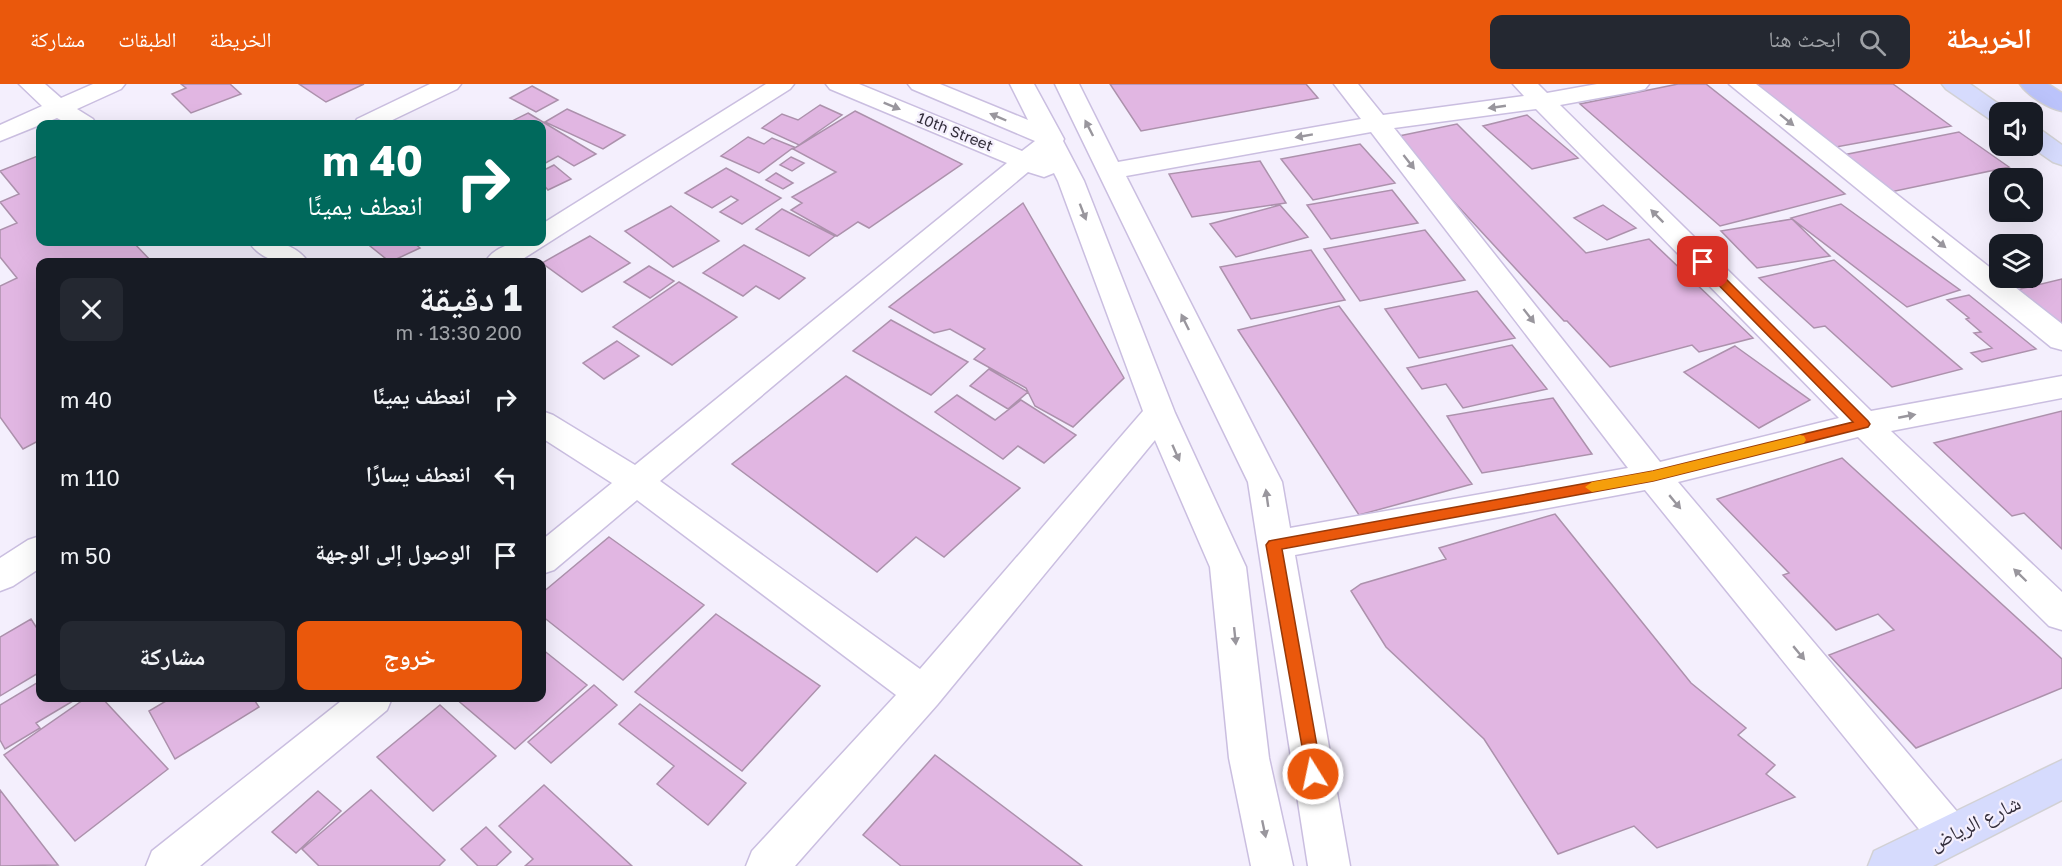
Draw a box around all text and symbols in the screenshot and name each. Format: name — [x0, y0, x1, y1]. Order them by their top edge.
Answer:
search box — [1490, 15, 1910, 69]
text: الخريطة — [1946, 21, 2032, 54]
text: ابحث هنا — [1769, 25, 1841, 52]
text: مشاركة — [30, 26, 85, 52]
text: الطبقات — [118, 26, 177, 52]
text: الخريطة — [210, 26, 271, 52]
icon: search — [1856, 26, 1889, 59]
one-way arrow — [883, 101, 901, 111]
one-way arrow — [1487, 102, 1506, 111]
map controls — [1989, 102, 2043, 288]
button: sound — [1989, 102, 2043, 156]
street label: 10th Street — [915, 108, 996, 154]
one-way arrow — [988, 112, 1006, 122]
one-way arrow — [1779, 114, 1795, 127]
one-way arrow — [1084, 120, 1094, 137]
one-way arrow — [1294, 132, 1313, 141]
text: 40 m — [322, 135, 423, 185]
icon: right — [444, 144, 522, 222]
one-way arrow — [1403, 154, 1416, 170]
button: search — [1989, 168, 2043, 222]
text: انعطف يمينًا — [307, 189, 423, 221]
one-way arrow — [1079, 203, 1089, 221]
one-way arrow — [1650, 210, 1664, 224]
button: layers — [1989, 234, 2043, 288]
pin — [1677, 236, 1728, 287]
one-way arrow — [1932, 236, 1947, 248]
icon: arrive — [1686, 245, 1719, 278]
text: 1 دقيقة — [419, 276, 522, 319]
button: close — [60, 278, 123, 341]
one-way arrow — [1523, 308, 1535, 324]
one-way arrow — [1181, 313, 1190, 330]
text: 200 m · 13:30 — [395, 320, 522, 344]
text: انعطف يمينًا — [372, 382, 471, 409]
icon: right — [489, 383, 522, 416]
text: 40 m — [60, 386, 112, 413]
one-way arrow — [1898, 411, 1917, 420]
one-way arrow — [1172, 444, 1181, 461]
text: انعطف يسارًا — [366, 460, 471, 487]
icon: left — [489, 461, 522, 494]
text: 110 m — [60, 464, 120, 491]
one-way arrow — [1263, 488, 1272, 507]
one-way arrow — [1669, 495, 1681, 510]
text: الوصول إلى الوجهة — [315, 538, 471, 565]
icon: arrive — [489, 539, 522, 572]
text: 50 m — [60, 542, 111, 569]
one-way arrow — [2013, 568, 2027, 582]
button: مشاركة — [60, 621, 285, 690]
button: خروج — [297, 621, 522, 690]
one-way arrow — [1231, 627, 1240, 646]
one-way arrow — [1793, 645, 1806, 661]
position arrow — [1281, 742, 1345, 806]
street label: شارع الرياض — [1925, 789, 2025, 856]
one-way arrow — [1260, 820, 1269, 839]

